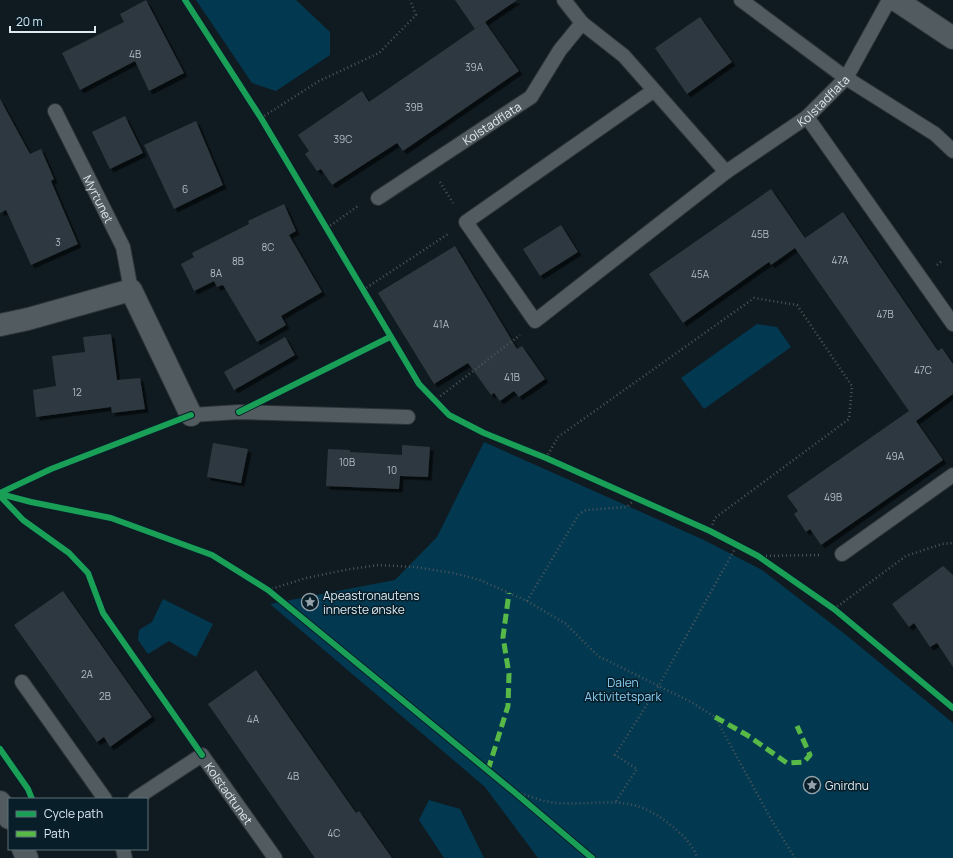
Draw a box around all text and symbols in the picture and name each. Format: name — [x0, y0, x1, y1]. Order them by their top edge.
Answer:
scale bar — [10, 8, 95, 34]
text: 20 m — [16, 13, 43, 30]
house number: 4B — [129, 47, 141, 61]
house number: 39A — [465, 60, 484, 74]
street label: Kolstadflata — [793, 71, 853, 130]
street label: Kolstadflata — [459, 97, 524, 149]
house number: 39B — [405, 100, 423, 114]
house number: 39C — [334, 132, 352, 146]
street label: Myrtunet — [80, 172, 118, 226]
house number: 6 — [182, 182, 188, 196]
house number: 45B — [751, 227, 769, 241]
house number: 3 — [55, 235, 61, 249]
house number: 8C — [262, 240, 274, 254]
house number: 47A — [832, 253, 849, 267]
house number: 8B — [232, 254, 244, 268]
house number: 8A — [210, 266, 223, 280]
house number: 45A — [691, 267, 710, 281]
house number: 47B — [876, 307, 894, 321]
house number: 41A — [433, 317, 450, 331]
house number: 47C — [914, 363, 932, 377]
house number: 41B — [504, 370, 520, 384]
house number: 12 — [72, 385, 82, 399]
house number: 49A — [886, 449, 905, 463]
house number: 10B — [339, 455, 355, 469]
house number: 10 — [387, 463, 397, 477]
house number: 49B — [824, 490, 842, 504]
place label: Apeastronautens innerste ønske — [323, 587, 419, 618]
place icon: Apeastronautens innerste ønske — [300, 592, 320, 612]
house number: 2A — [81, 667, 94, 681]
park label: Dalen Aktivitetspark — [585, 674, 662, 705]
house number: 2B — [99, 689, 111, 703]
house number: 4A — [247, 712, 260, 726]
street label: Kolstadtunet — [201, 759, 257, 828]
house number: 4B — [287, 769, 299, 783]
place icon: Gnirdnu — [802, 775, 822, 795]
place label: Gnirdnu — [825, 777, 869, 794]
legend — [8, 798, 148, 850]
text: Cycle path — [44, 805, 103, 822]
text: Path — [44, 825, 70, 842]
house number: 4C — [327, 826, 341, 840]

